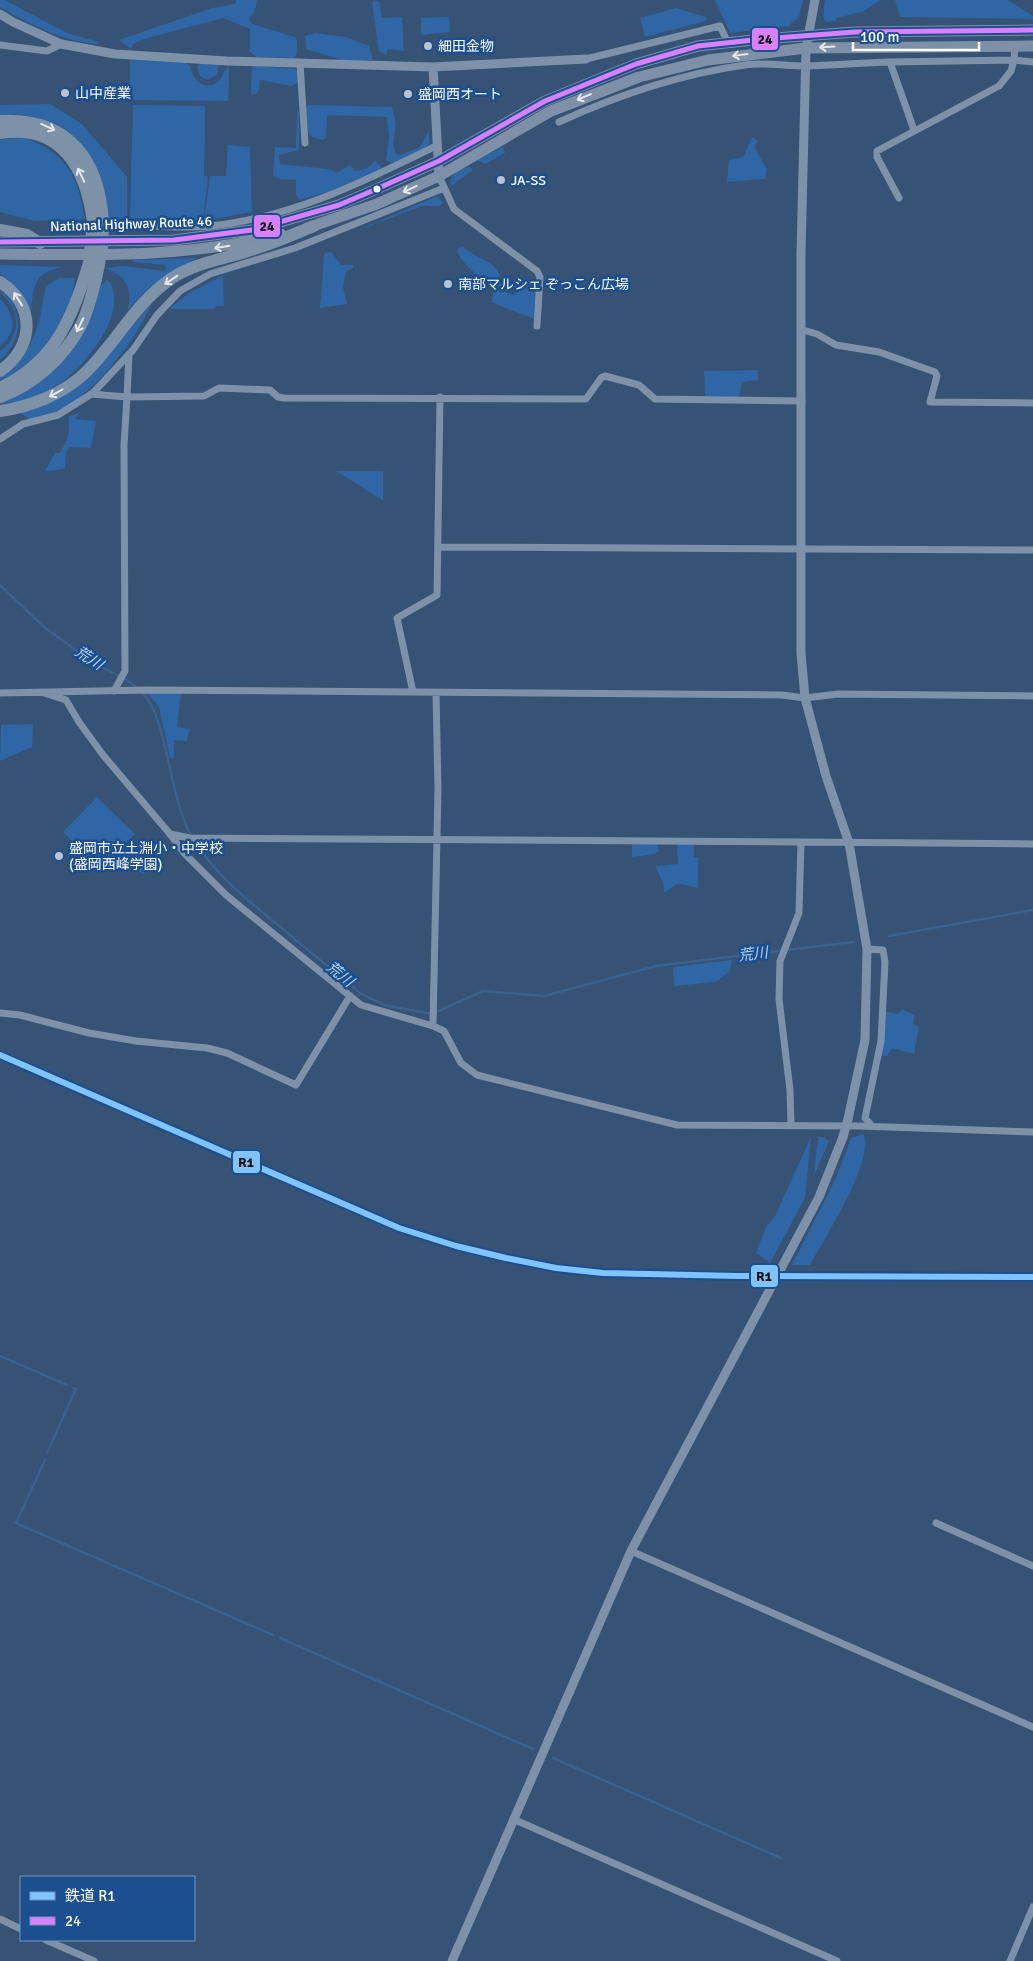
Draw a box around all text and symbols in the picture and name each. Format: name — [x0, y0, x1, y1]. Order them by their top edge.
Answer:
scale bar — [853, 20, 979, 52]
line badge: 24 — [751, 27, 779, 51]
text: 100 m — [860, 28, 900, 46]
text: 24 — [757, 31, 773, 48]
place label: 細田金物 — [438, 38, 494, 55]
marker: 細田金物 — [422, 40, 434, 52]
one-way arrow — [819, 43, 835, 52]
one-way arrow — [733, 51, 749, 61]
place label: 山中産業 — [75, 85, 131, 102]
place label: 盛岡西オート — [418, 86, 502, 103]
marker: 山中産業 — [59, 87, 71, 99]
marker: 盛岡西オート — [402, 88, 414, 100]
one-way arrow — [577, 93, 592, 103]
one-way arrow — [40, 123, 55, 133]
one-way arrow — [76, 168, 86, 183]
place label: JA-SS — [511, 172, 546, 189]
marker: JA-SS — [495, 174, 507, 186]
unlabelled marker — [372, 184, 382, 194]
one-way arrow — [403, 185, 418, 195]
street label: National Highway Route 46 — [50, 213, 212, 235]
line badge: 24 — [253, 214, 281, 238]
text: 24 — [259, 218, 275, 235]
one-way arrow — [214, 243, 230, 253]
one-way arrow — [164, 275, 178, 285]
place label: 南部マルシェ ぞっこん広場 — [458, 276, 629, 293]
marker: 南部マルシェ ぞっこん広場 — [442, 278, 454, 290]
one-way arrow — [13, 293, 23, 307]
one-way arrow — [75, 317, 85, 332]
one-way arrow — [48, 388, 63, 398]
water label: 荒川 — [72, 642, 108, 675]
place label: 盛岡市立土淵小・中学校 (盛岡西峰学園) — [69, 840, 223, 873]
marker: 盛岡市立土淵小・中学校 (盛岡西峰学園) — [53, 850, 65, 862]
water label: 荒川 — [737, 943, 771, 965]
water label: 荒川 — [323, 958, 359, 992]
line badge: R1 — [232, 1150, 261, 1174]
text: R1 — [238, 1154, 255, 1171]
line badge: R1 — [750, 1264, 779, 1288]
text: R1 — [756, 1268, 773, 1285]
legend — [20, 1876, 195, 1941]
text: 鉄道 R1 — [65, 1887, 115, 1905]
text: 24 — [65, 1912, 81, 1930]

